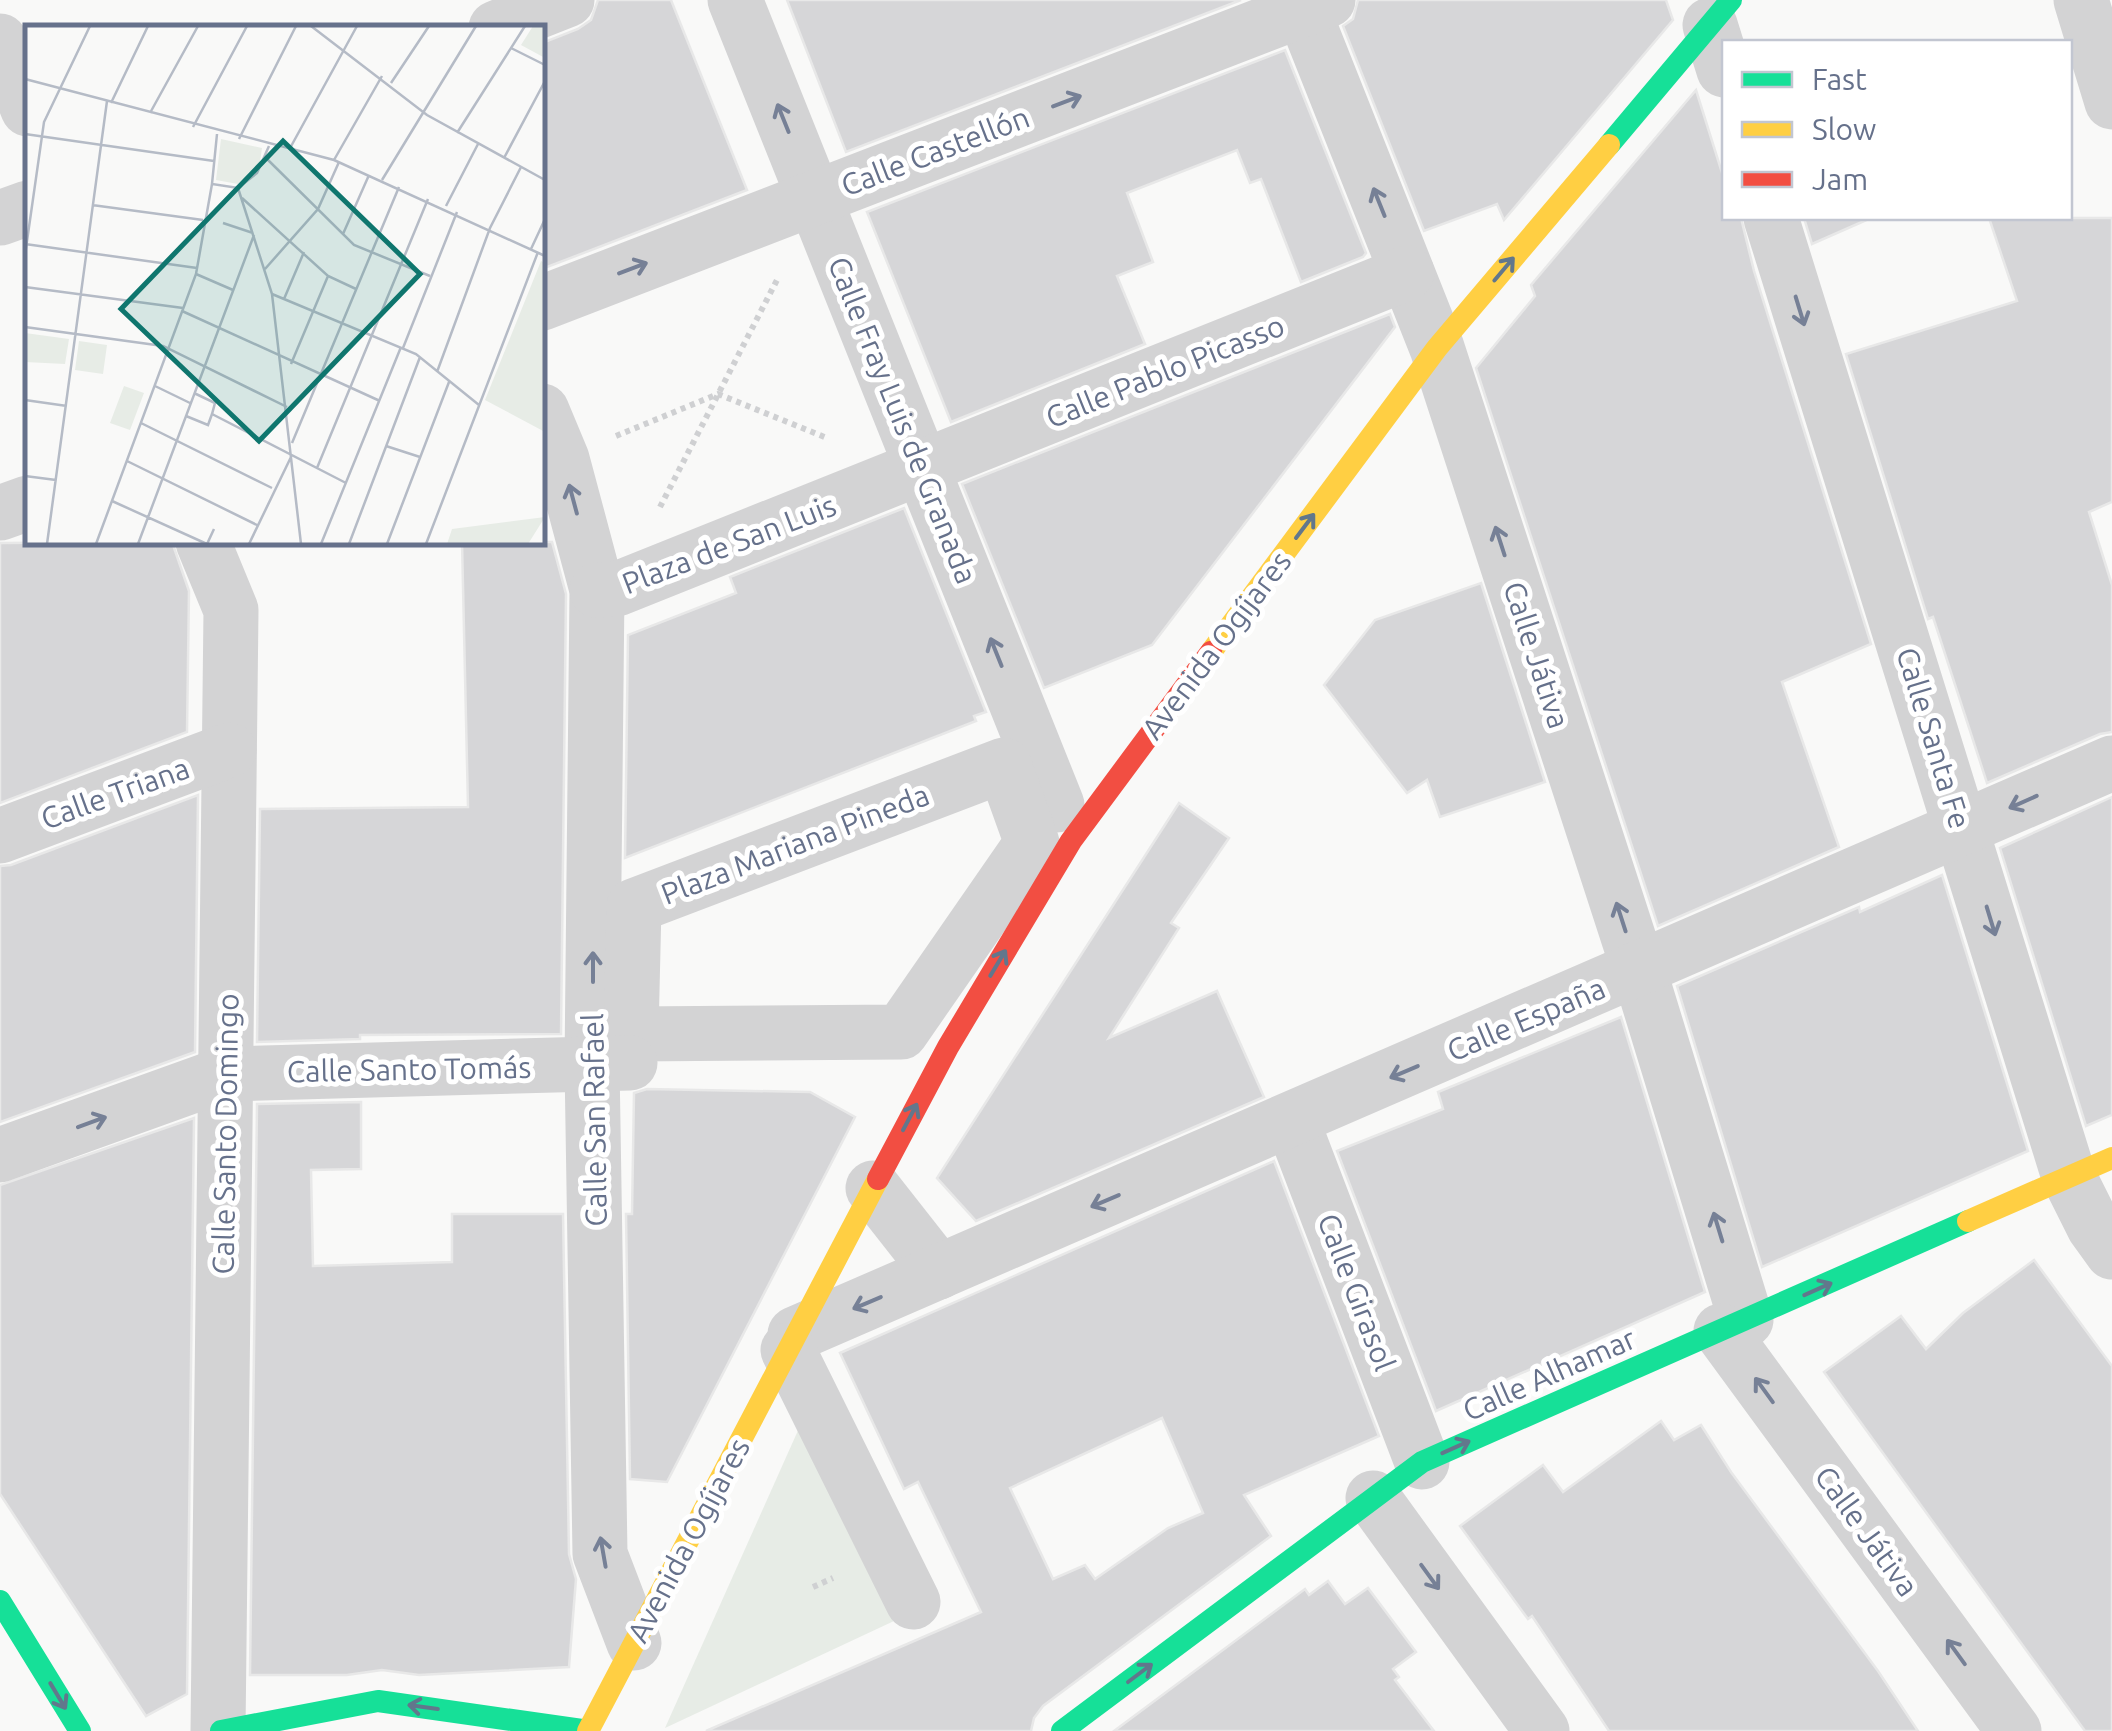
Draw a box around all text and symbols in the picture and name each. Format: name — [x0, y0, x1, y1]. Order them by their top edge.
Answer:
inset map — [25, 25, 545, 545]
legend — [1722, 40, 2072, 220]
text: Fast — [1812, 62, 1867, 96]
one-way arrow — [1052, 90, 1082, 108]
street label: Calle Castellón — [836, 100, 1034, 202]
one-way arrow — [772, 104, 790, 134]
text: Slow — [1812, 112, 1876, 146]
text: Jam — [1812, 162, 1868, 196]
one-way arrow — [1368, 187, 1386, 218]
street label: Calle Fray Luis de Granada — [822, 252, 984, 588]
one-way arrow — [1493, 256, 1515, 282]
one-way arrow — [617, 258, 648, 276]
one-way arrow — [1792, 294, 1810, 326]
street label: Calle Pablo Picasso — [1041, 308, 1289, 434]
one-way arrow — [562, 484, 581, 515]
street label: Plaza de San Luis — [617, 488, 841, 600]
one-way arrow — [1294, 513, 1315, 540]
one-way arrow — [1489, 526, 1507, 557]
street label: Avenida Ogíjares — [1134, 545, 1298, 745]
street label: Calle Játiva — [1497, 577, 1577, 733]
one-way arrow — [986, 637, 1004, 668]
street label: Calle Santa Fe — [1890, 643, 1978, 833]
street label: Calle Triana — [36, 750, 194, 836]
street label: Plaza Mariana Pineda — [656, 777, 934, 911]
one-way arrow — [2008, 794, 2039, 812]
one-way arrow — [1611, 901, 1629, 933]
one-way arrow — [1983, 905, 2001, 937]
one-way arrow — [988, 949, 1008, 978]
one-way arrow — [584, 952, 602, 984]
street label: Calle España — [1442, 970, 1610, 1068]
street label: Calle Santo Domingo — [206, 993, 244, 1275]
street label: Calle San Rafael — [575, 1013, 613, 1227]
street label: Calle Santo Tomás — [286, 1050, 532, 1088]
one-way arrow — [1389, 1064, 1420, 1082]
one-way arrow — [901, 1103, 920, 1133]
one-way arrow — [75, 1112, 106, 1130]
one-way arrow — [1091, 1193, 1121, 1211]
street label: Calle Girasol — [1311, 1209, 1403, 1375]
one-way arrow — [1708, 1212, 1726, 1243]
one-way arrow — [1802, 1278, 1832, 1297]
one-way arrow — [852, 1295, 883, 1313]
street label: Calle Alhamar — [1457, 1320, 1641, 1427]
one-way arrow — [1754, 1377, 1775, 1404]
street label: Avenida Ogíjares — [620, 1432, 756, 1648]
one-way arrow — [1440, 1437, 1471, 1455]
street label: Calle Játiva — [1809, 1459, 1925, 1603]
one-way arrow — [593, 1536, 612, 1569]
one-way arrow — [1420, 1562, 1441, 1590]
one-way arrow — [1946, 1639, 1967, 1666]
one-way arrow — [1126, 1662, 1153, 1683]
one-way arrow — [48, 1681, 68, 1710]
one-way arrow — [407, 1698, 439, 1716]

